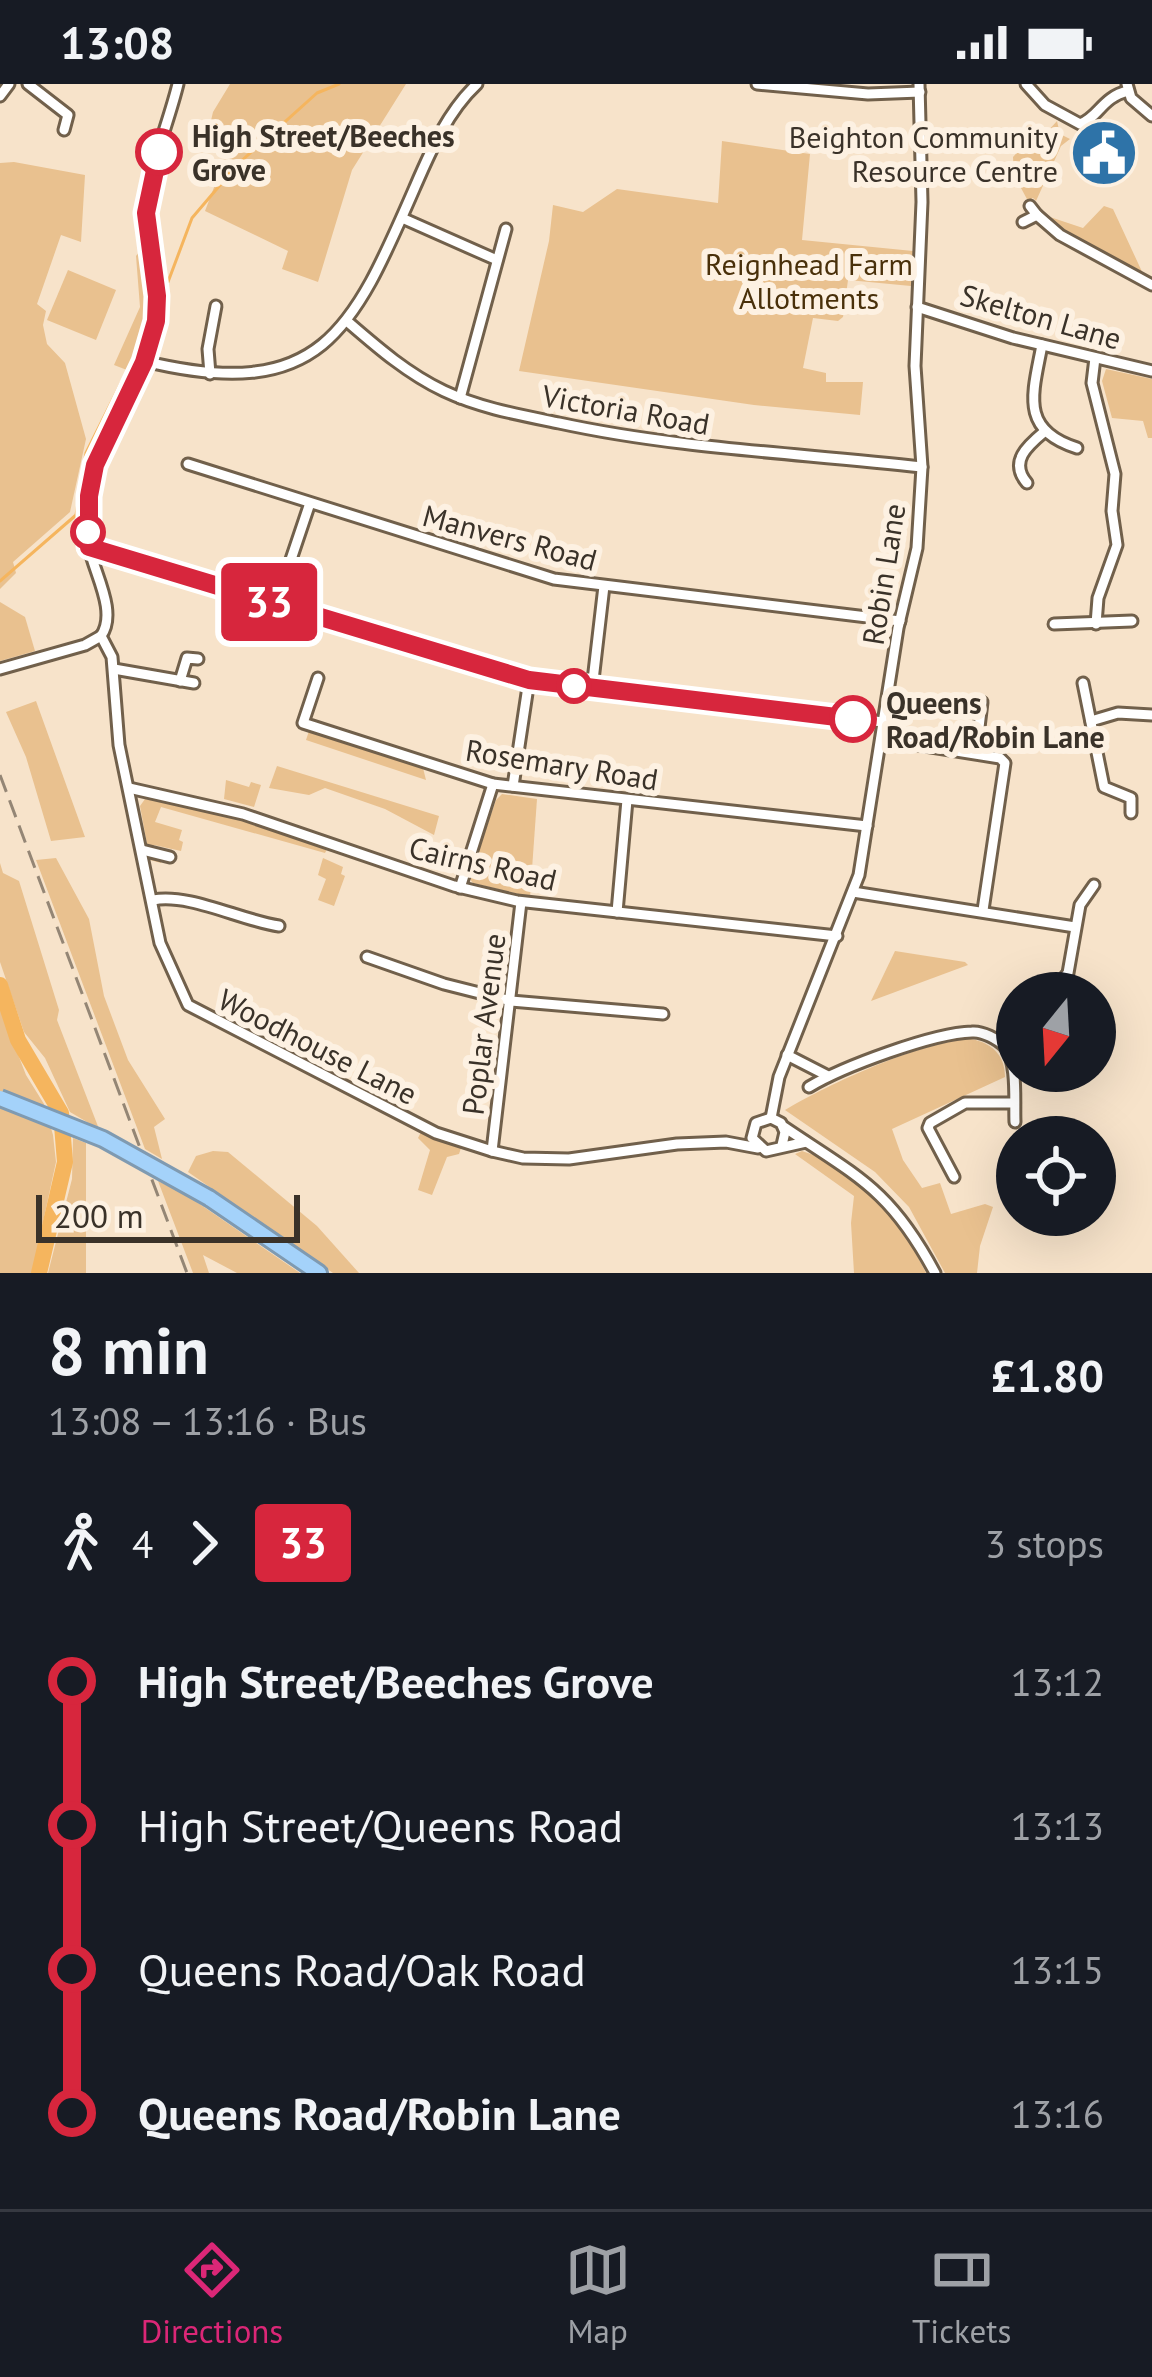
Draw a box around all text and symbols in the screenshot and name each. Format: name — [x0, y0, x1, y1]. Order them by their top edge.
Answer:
text: 13:08 — [60, 13, 174, 71]
place label: High Street/Beeches Grove — [192, 116, 455, 189]
place label: Beighton Community Resource Centre — [789, 117, 1058, 190]
public building icon: Beighton Community Resource Centre — [1069, 118, 1139, 188]
marker: High Street/Beeches Grove — [137, 130, 181, 174]
park label: Reignhead Farm Allotments — [705, 244, 913, 317]
street label: Skelton Lane — [956, 274, 1126, 358]
street label: Victoria Road — [538, 375, 713, 443]
street label: Manvers Road — [419, 495, 601, 579]
street label: Robin Lane — [853, 501, 913, 647]
unlabelled marker — [72, 516, 104, 548]
line badge: 33 — [215, 563, 323, 641]
text: 33 — [245, 574, 293, 629]
unlabelled marker — [558, 670, 590, 702]
place label: Queens Road/Robin Lane — [886, 683, 1105, 756]
marker: Queens Road/Robin Lane — [831, 697, 875, 741]
street label: Rosemary Road — [463, 730, 661, 798]
street label: Cairns Road — [405, 827, 561, 899]
street label: Poplar Avenue — [453, 931, 513, 1117]
north arrow — [996, 972, 1116, 1092]
map controls — [996, 972, 1116, 1236]
street label: Woodhouse Lane — [212, 979, 424, 1113]
button: locate — [996, 1116, 1116, 1236]
scale bar — [36, 1189, 300, 1242]
text: 200 m — [54, 1194, 144, 1237]
text: 8 min — [48, 1307, 209, 1392]
text: £1.80 — [991, 1346, 1104, 1404]
text: 13:08 – 13:16 · Bus — [48, 1395, 367, 1446]
icon: walk — [48, 1510, 114, 1576]
icon: forward — [171, 1510, 237, 1576]
text: 33 — [279, 1515, 327, 1570]
text: 4 — [132, 1518, 153, 1569]
text: 3 stops — [985, 1518, 1104, 1569]
text: High Street/Beeches Grove — [138, 1652, 654, 1710]
text: 13:12 — [1010, 1656, 1104, 1707]
text: High Street/Queens Road — [138, 1796, 623, 1854]
text: 13:13 — [1010, 1800, 1104, 1851]
text: Queens Road/Oak Road — [138, 1940, 586, 1998]
text: 13:15 — [1010, 1944, 1104, 1995]
text: Queens Road/Robin Lane — [138, 2084, 621, 2142]
text: 13:16 — [1010, 2088, 1104, 2139]
tab: Directions — [141, 2237, 283, 2352]
tab: Map — [565, 2237, 631, 2352]
tab: Tickets — [912, 2237, 1011, 2352]

